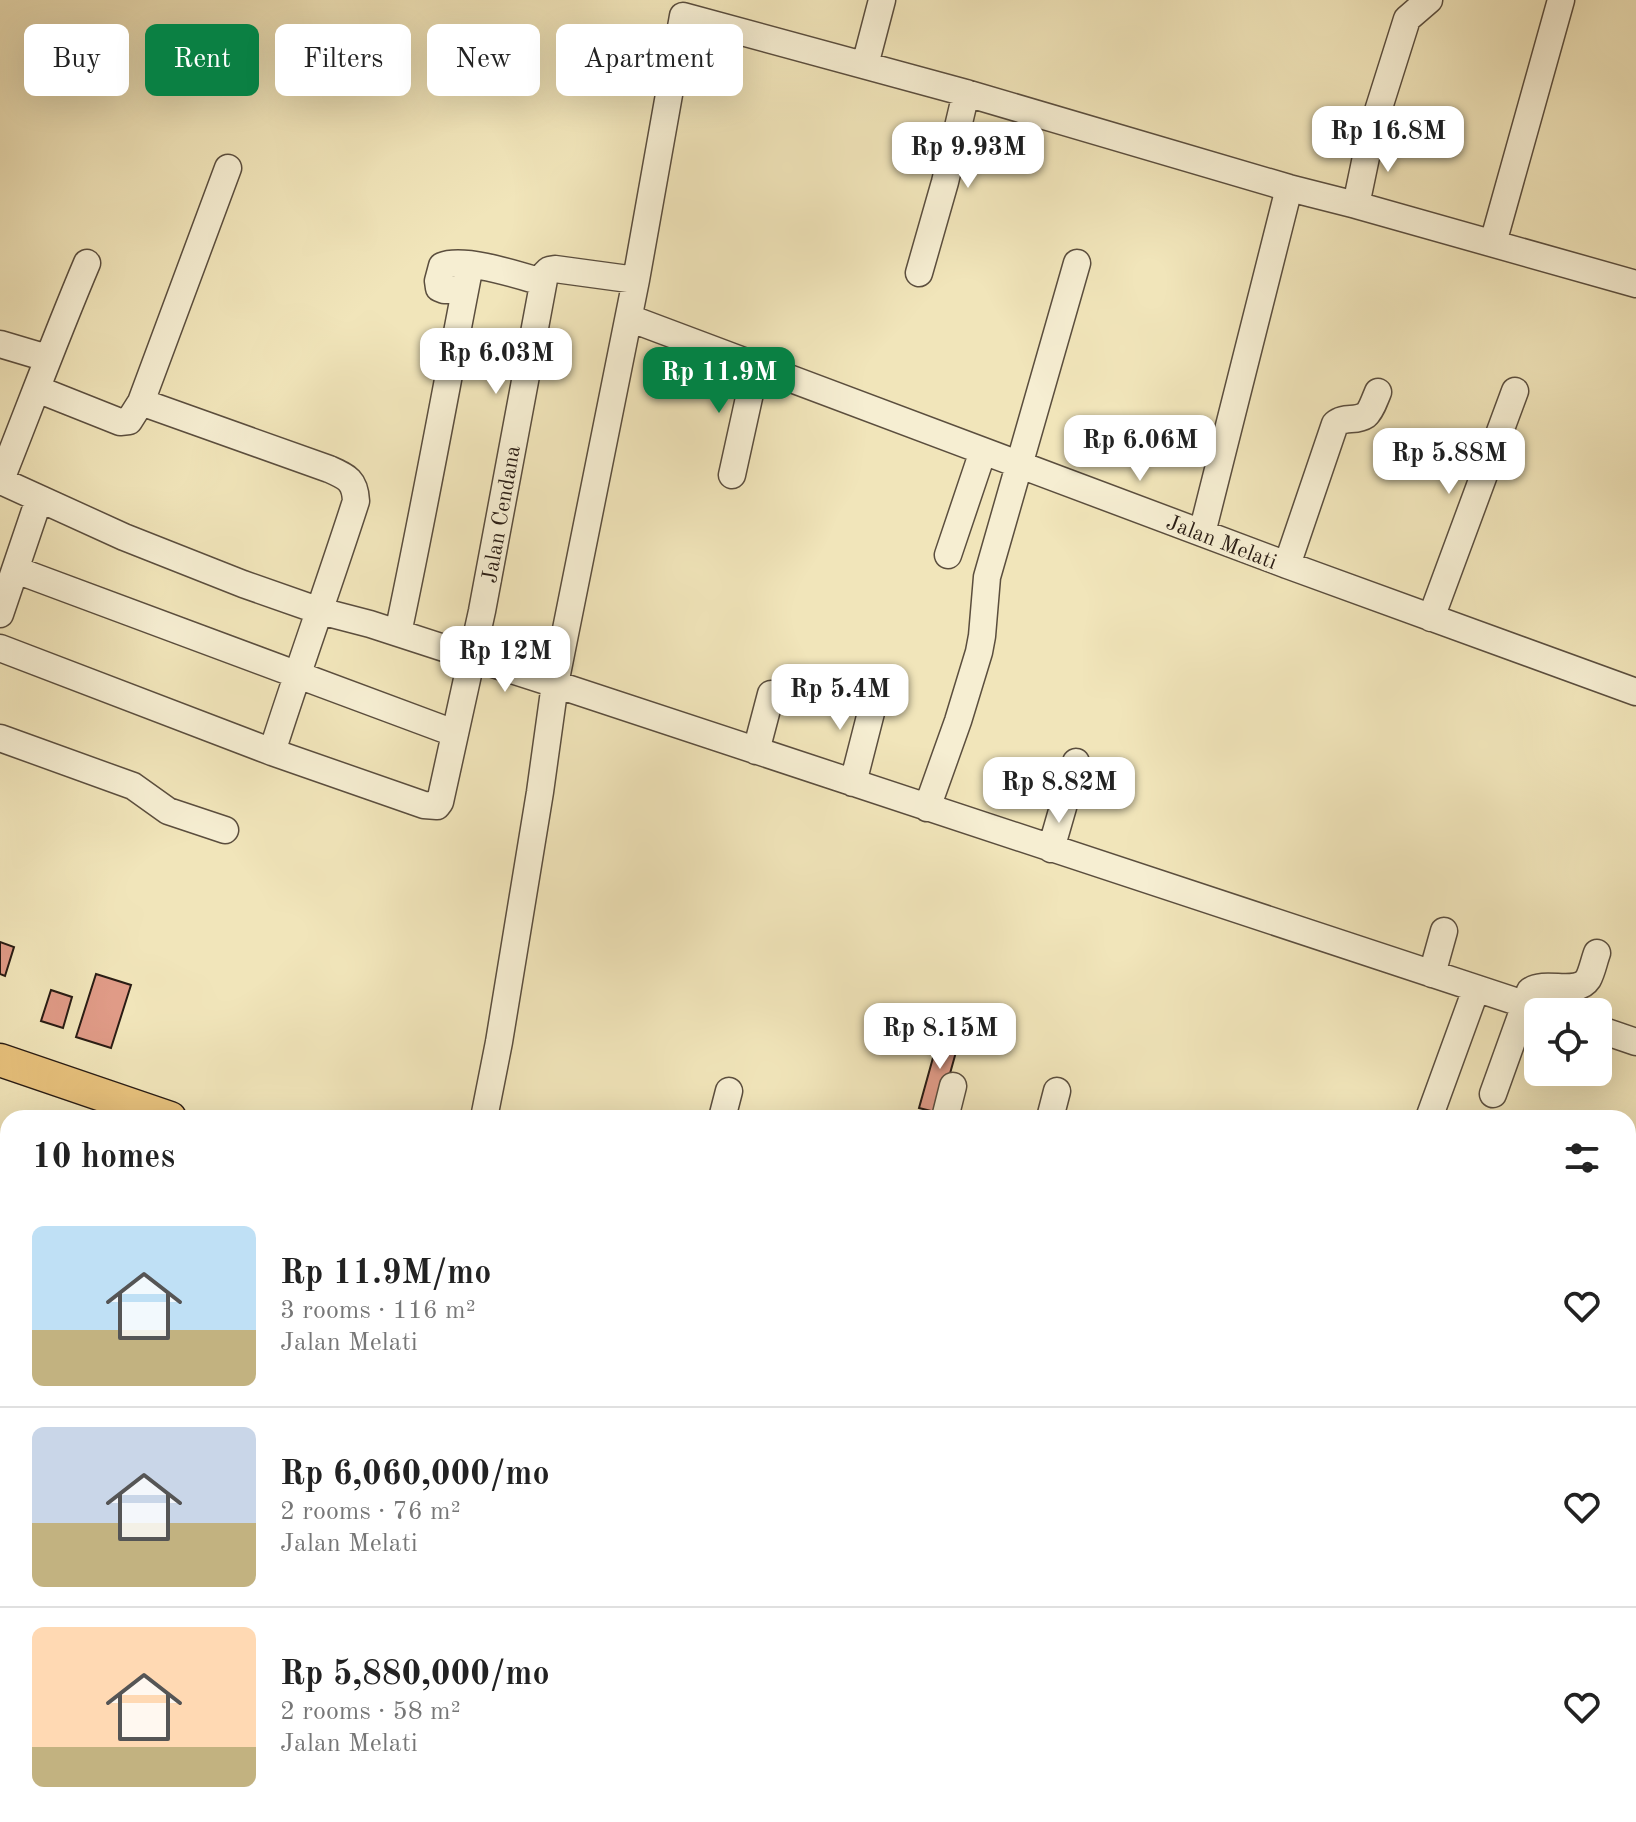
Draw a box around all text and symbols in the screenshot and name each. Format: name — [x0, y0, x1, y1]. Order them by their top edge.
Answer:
chip: Buy — [24, 24, 129, 96]
chip: Rent — [145, 24, 259, 96]
chip: Filters — [275, 24, 411, 96]
chip: New — [427, 24, 540, 96]
chip: Apartment — [556, 24, 743, 96]
pin: Rp 16.8M — [1305, 106, 1471, 174]
text: Rp 16.8M — [1330, 119, 1446, 145]
pin: Rp 9.93M — [885, 122, 1051, 190]
text: Rp 9.93M — [910, 135, 1026, 161]
pin: Rp 6.03M — [413, 328, 579, 396]
text: Rp 6.03M — [438, 341, 554, 367]
pin: Rp 11.9M — [636, 347, 802, 415]
text: Rp 11.9M — [661, 360, 777, 386]
pin: Rp 6.06M — [1057, 415, 1223, 483]
text: Rp 6.06M — [1082, 428, 1198, 454]
pin: Rp 5.88M — [1366, 428, 1532, 496]
text: Rp 5.88M — [1391, 441, 1507, 467]
street label: Jalan Cendana — [479, 444, 525, 585]
street label: Jalan Melati — [1163, 512, 1280, 574]
pin: Rp 12M — [440, 626, 570, 694]
text: Rp 12M — [458, 639, 552, 665]
pin: Rp 5.4M — [766, 664, 914, 732]
text: Rp 5.4M — [790, 677, 890, 703]
pin: Rp 8.82M — [976, 757, 1142, 825]
text: Rp 8.82M — [1001, 770, 1117, 796]
map controls — [1524, 998, 1612, 1086]
button: locate — [1524, 998, 1612, 1086]
pin: Rp 8.15M — [857, 1003, 1023, 1071]
text: Rp 8.15M — [882, 1016, 998, 1042]
icon: filters — [1560, 1136, 1604, 1180]
text: 10 homes — [32, 1141, 175, 1175]
text: Rp 11.9M/mo — [280, 1257, 491, 1291]
icon: home — [96, 1258, 192, 1354]
icon: heart — [1560, 1284, 1604, 1328]
text: 3 rooms · 116 m² — [280, 1298, 476, 1324]
text: Jalan Melati — [280, 1330, 418, 1356]
text: Rp 6,060,000/mo — [280, 1458, 550, 1492]
icon: home — [96, 1459, 192, 1555]
icon: heart — [1560, 1485, 1604, 1529]
text: 2 rooms · 76 m² — [280, 1499, 461, 1525]
text: Jalan Melati — [280, 1531, 418, 1557]
text: Rp 5,880,000/mo — [280, 1658, 550, 1692]
icon: home — [96, 1659, 192, 1755]
icon: heart — [1560, 1685, 1604, 1729]
text: 2 rooms · 58 m² — [280, 1699, 461, 1725]
text: Jalan Melati — [280, 1731, 418, 1757]

